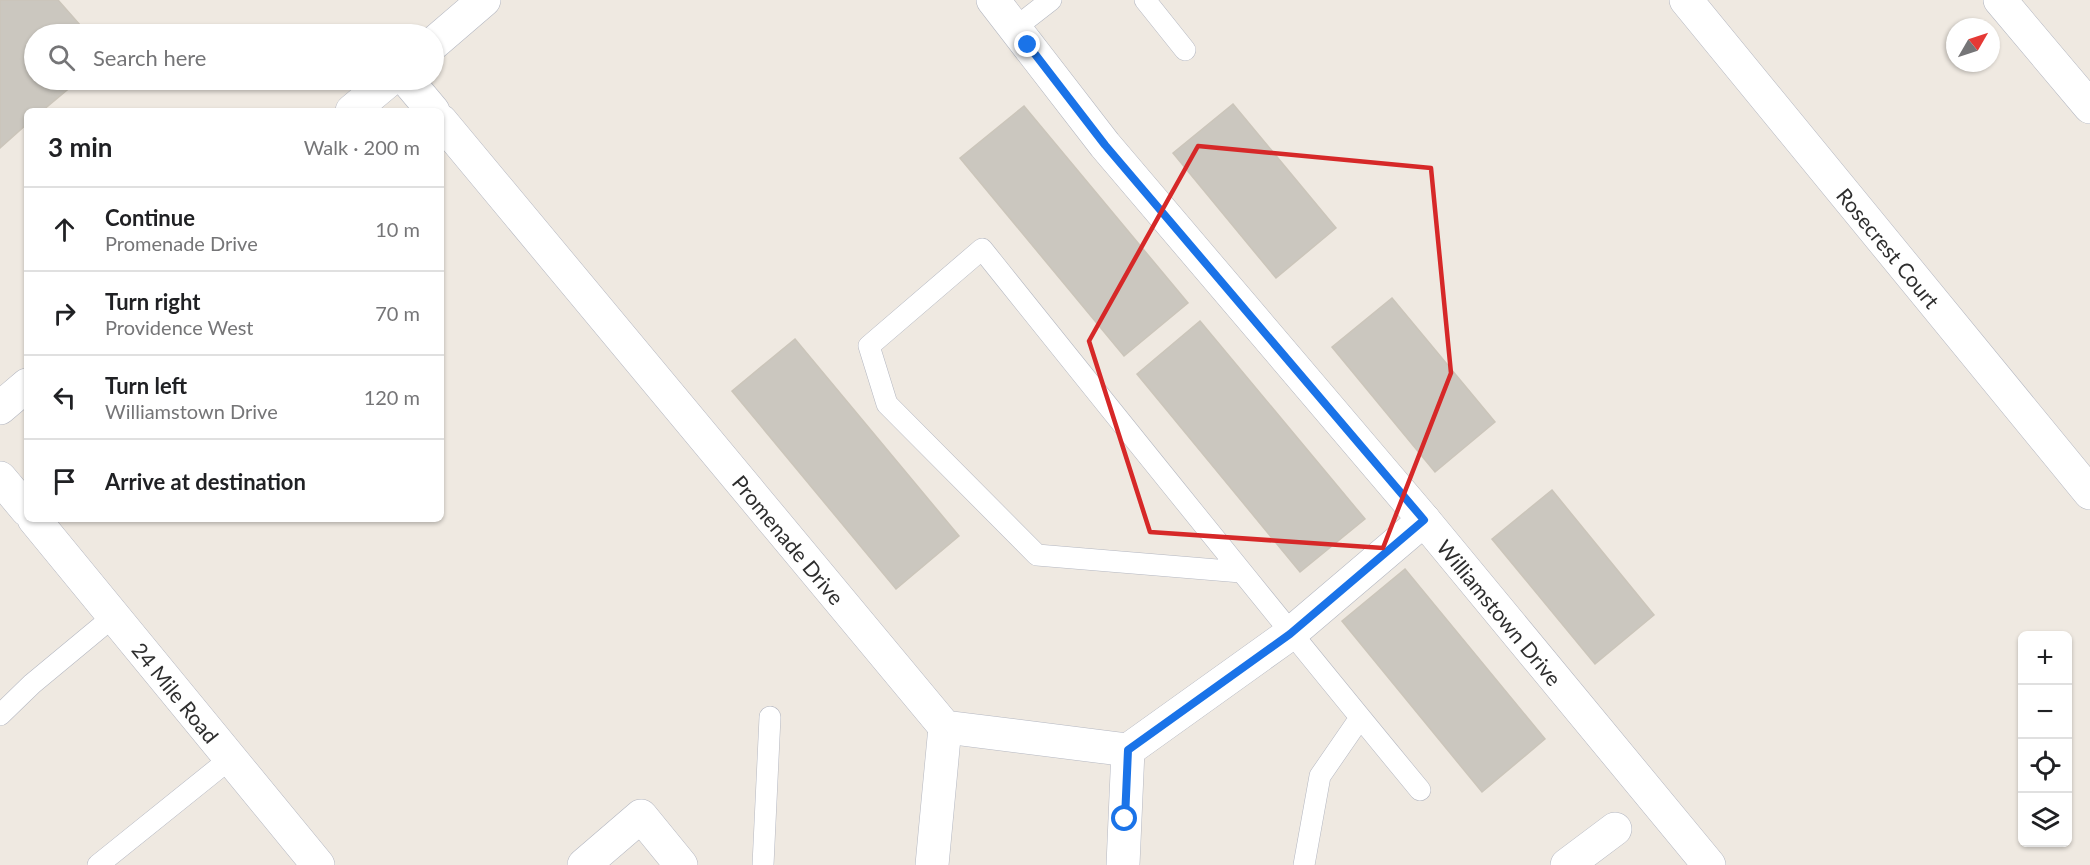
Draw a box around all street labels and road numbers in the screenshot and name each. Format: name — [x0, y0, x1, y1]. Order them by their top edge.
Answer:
street label: Rosecrest Court — [1832, 183, 1946, 313]
street label: Promenade Drive — [728, 470, 850, 609]
street label: Williamstown Drive — [1433, 534, 1568, 690]
street label: 24 Mile Road — [128, 637, 225, 747]

